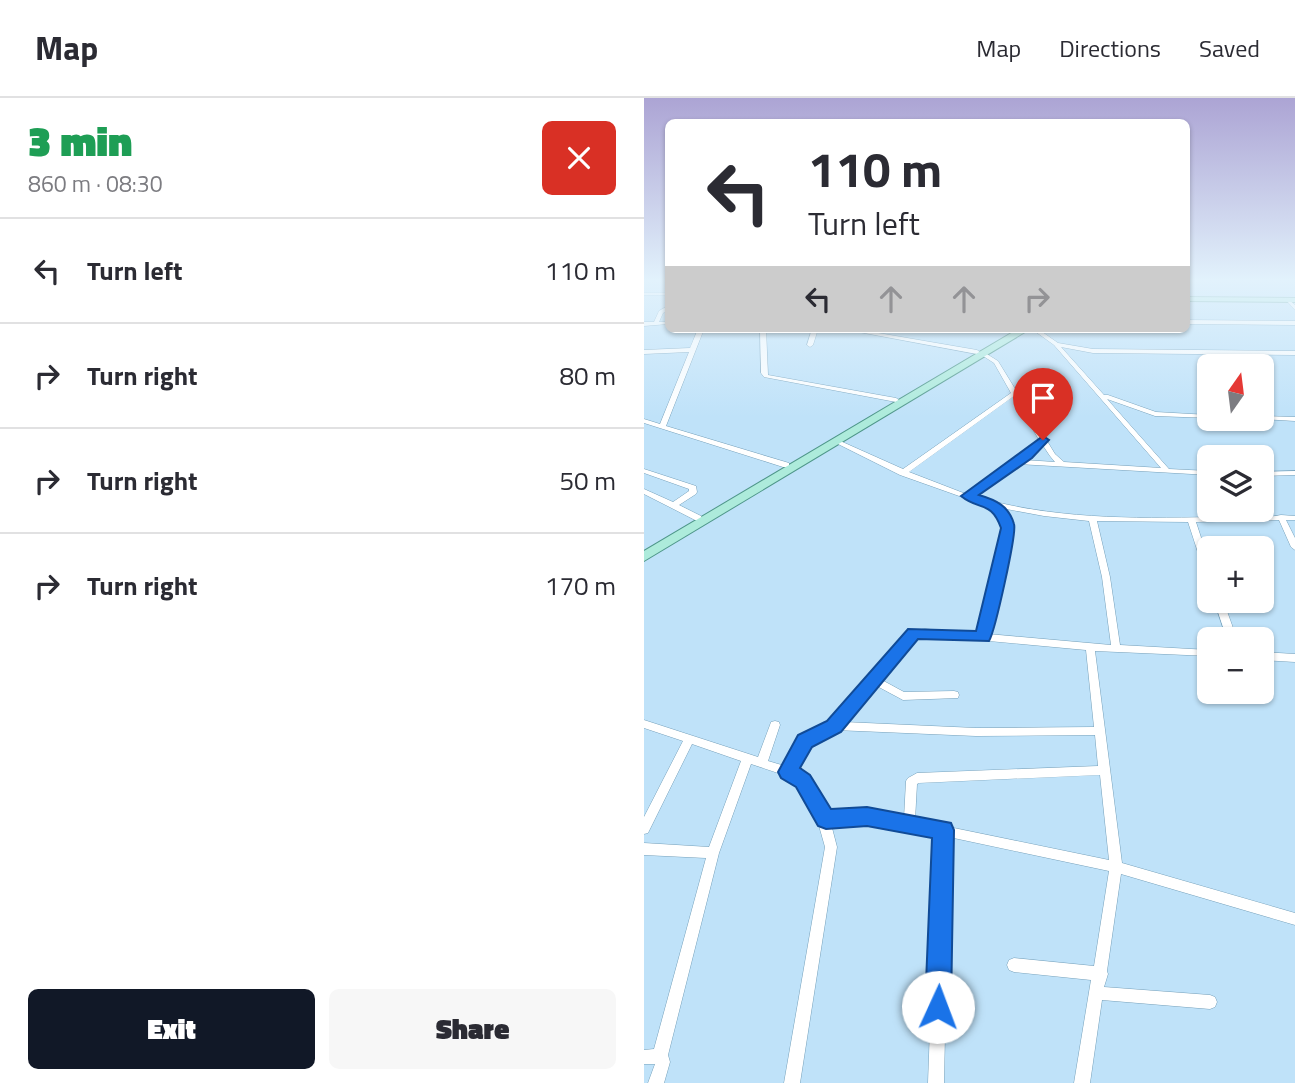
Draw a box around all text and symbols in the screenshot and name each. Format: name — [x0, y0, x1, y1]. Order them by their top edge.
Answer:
text: Map — [35, 23, 98, 73]
text: Map — [976, 30, 1021, 66]
text: Directions — [1059, 30, 1161, 66]
text: Saved — [1199, 30, 1260, 66]
text: 3 min — [28, 108, 132, 172]
button: close — [542, 121, 616, 195]
text: 110 m — [808, 131, 942, 206]
icon: left — [693, 147, 784, 238]
text: 860 m · 08:30 — [28, 166, 163, 201]
text: Turn left — [808, 199, 920, 247]
text: Turn left — [87, 251, 182, 290]
text: 110 m — [545, 251, 616, 290]
icon: left — [28, 252, 66, 290]
icon: left — [799, 280, 837, 318]
icon: ahead — [872, 280, 910, 318]
icon: ahead — [945, 280, 983, 318]
icon: right — [1018, 280, 1056, 318]
north arrow — [1197, 354, 1274, 430]
map controls — [1197, 354, 1274, 704]
text: Turn right — [87, 356, 198, 395]
text: 80 m — [559, 356, 616, 395]
icon: right — [28, 357, 66, 395]
pin — [1013, 368, 1073, 440]
icon: arrive — [1024, 379, 1062, 417]
button: layers — [1197, 445, 1274, 522]
text: Turn right — [87, 461, 198, 500]
text: 50 m — [559, 461, 616, 500]
icon: right — [28, 462, 66, 500]
button: + — [1197, 536, 1274, 613]
text: Turn right — [87, 566, 198, 605]
text: 170 m — [545, 566, 616, 605]
icon: right — [28, 567, 66, 605]
button: − — [1197, 627, 1274, 704]
position arrow — [901, 970, 975, 1044]
button: Exit — [28, 989, 315, 1069]
button: Share — [329, 989, 616, 1069]

